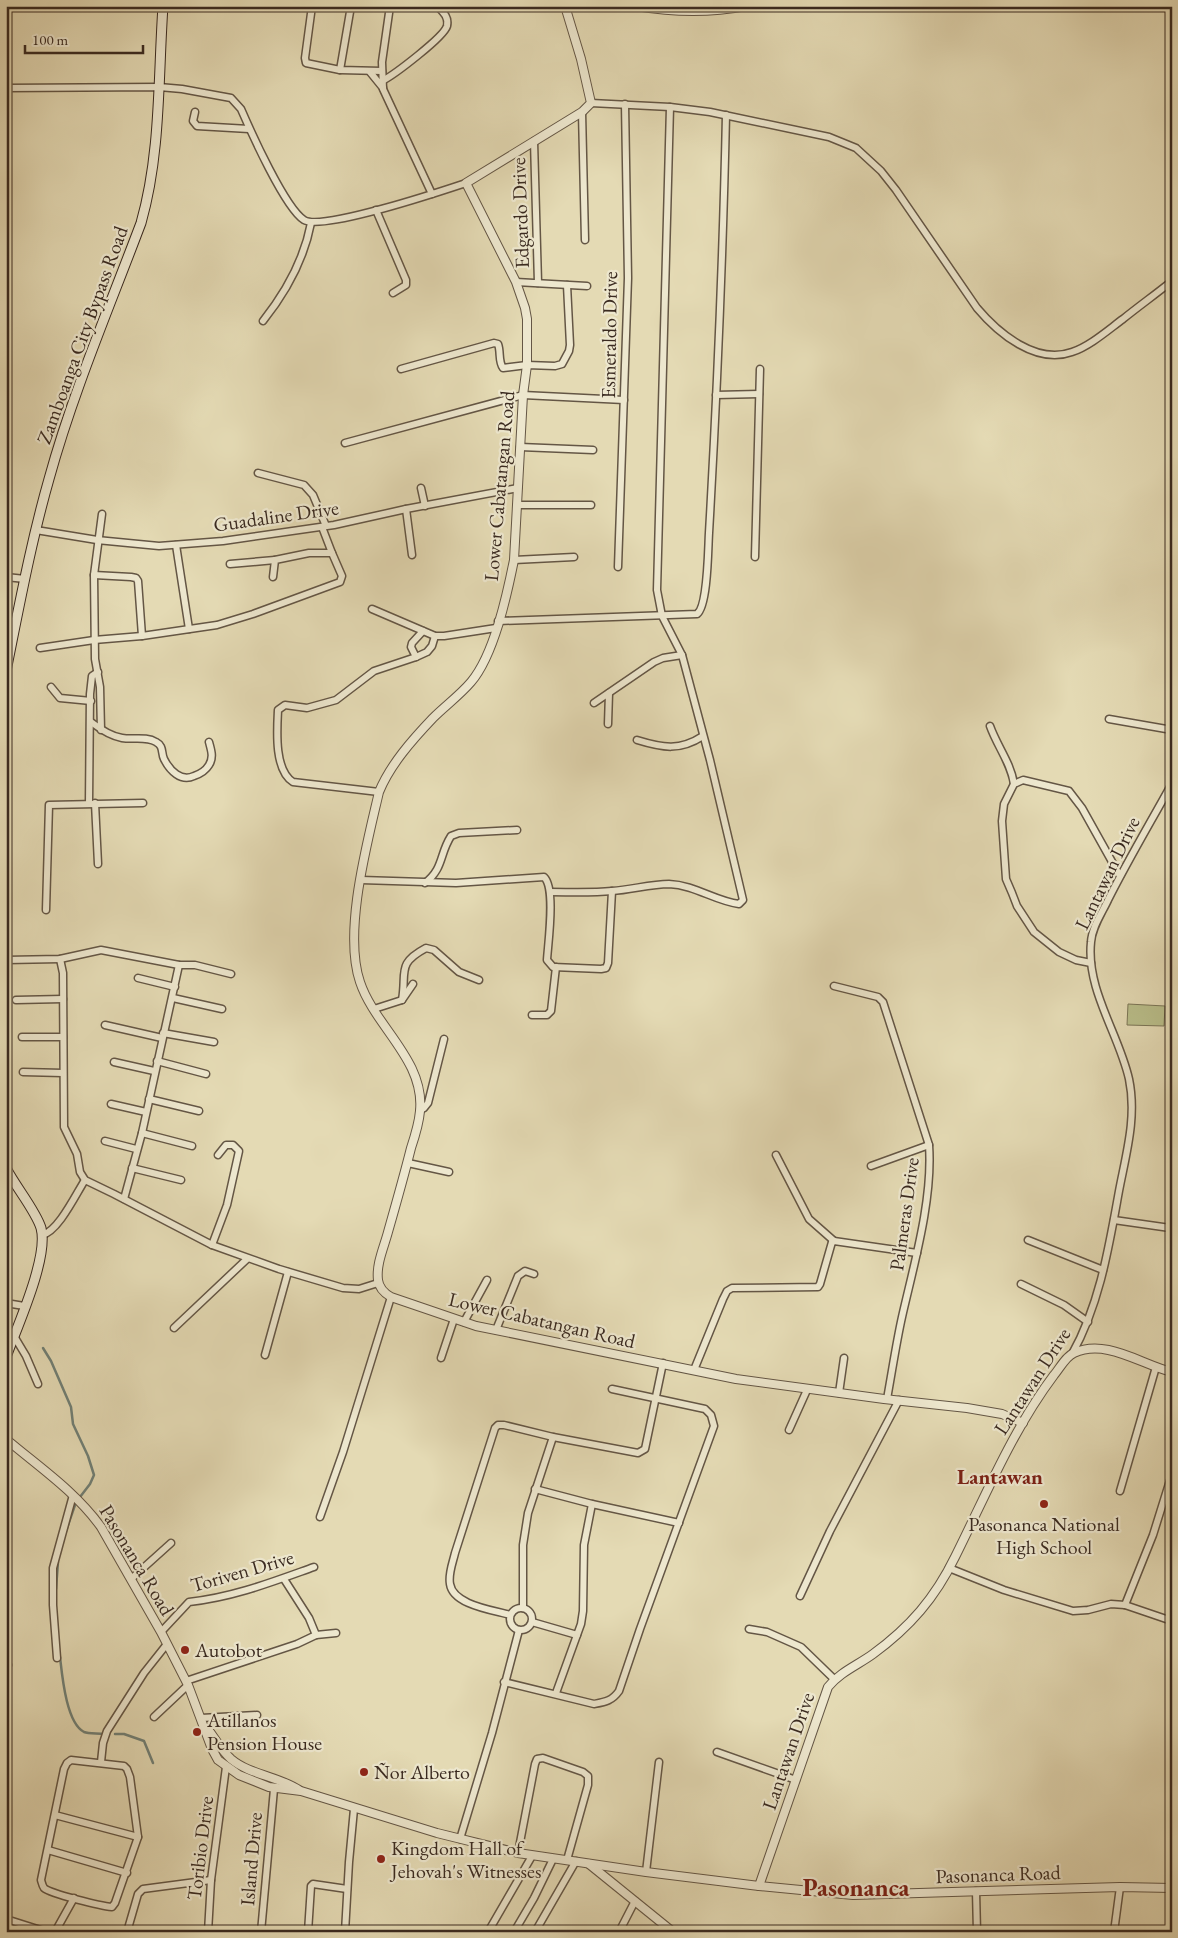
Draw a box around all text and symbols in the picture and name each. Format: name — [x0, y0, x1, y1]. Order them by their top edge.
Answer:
scale bar — [25, 22, 142, 54]
text: 100 m — [32, 30, 69, 49]
street label: Edgardo Drive — [505, 157, 535, 269]
street label: Zamboanga City Bypass Road — [30, 222, 134, 448]
street label: Esmeraldo Drive — [595, 271, 623, 399]
street label: Lower Cabatangan Road — [478, 389, 520, 582]
street label: Guadaline Drive — [212, 494, 340, 538]
street label: Lantawan Drive — [1068, 812, 1146, 934]
street label: Palmeras Drive — [883, 1156, 925, 1272]
street label: Lower Cabatangan Road — [446, 1286, 639, 1354]
street label: Lantawan Drive — [988, 1322, 1076, 1440]
district label: Lantawan — [957, 1463, 1043, 1490]
marker: Pasonanca National High School — [1038, 1498, 1050, 1510]
street label: Pasonanca Road — [94, 1500, 181, 1621]
place label: Pasonanca National High School — [968, 1511, 1120, 1560]
street label: Toriven Drive — [187, 1544, 297, 1598]
place label: Autobot — [194, 1637, 263, 1663]
marker: Autobot — [179, 1644, 191, 1656]
street label: Lantawan Drive — [756, 1689, 820, 1813]
place label: Atillanos Pension House — [206, 1707, 322, 1756]
marker: Atillanos Pension House — [191, 1726, 203, 1738]
place label: Ñor Alberto — [374, 1759, 470, 1785]
marker: Ñor Alberto — [358, 1766, 370, 1778]
street label: Toribio Drive — [181, 1794, 219, 1901]
street label: Island Drive — [234, 1811, 268, 1907]
place label: Kingdom Hall of Jehovah's Witnesses — [389, 1835, 541, 1884]
marker: Kingdom Hall of Jehovah's Witnesses — [375, 1853, 387, 1865]
street label: Pasonanca Road — [935, 1859, 1062, 1889]
district label: Pasonanca — [802, 1871, 911, 1903]

